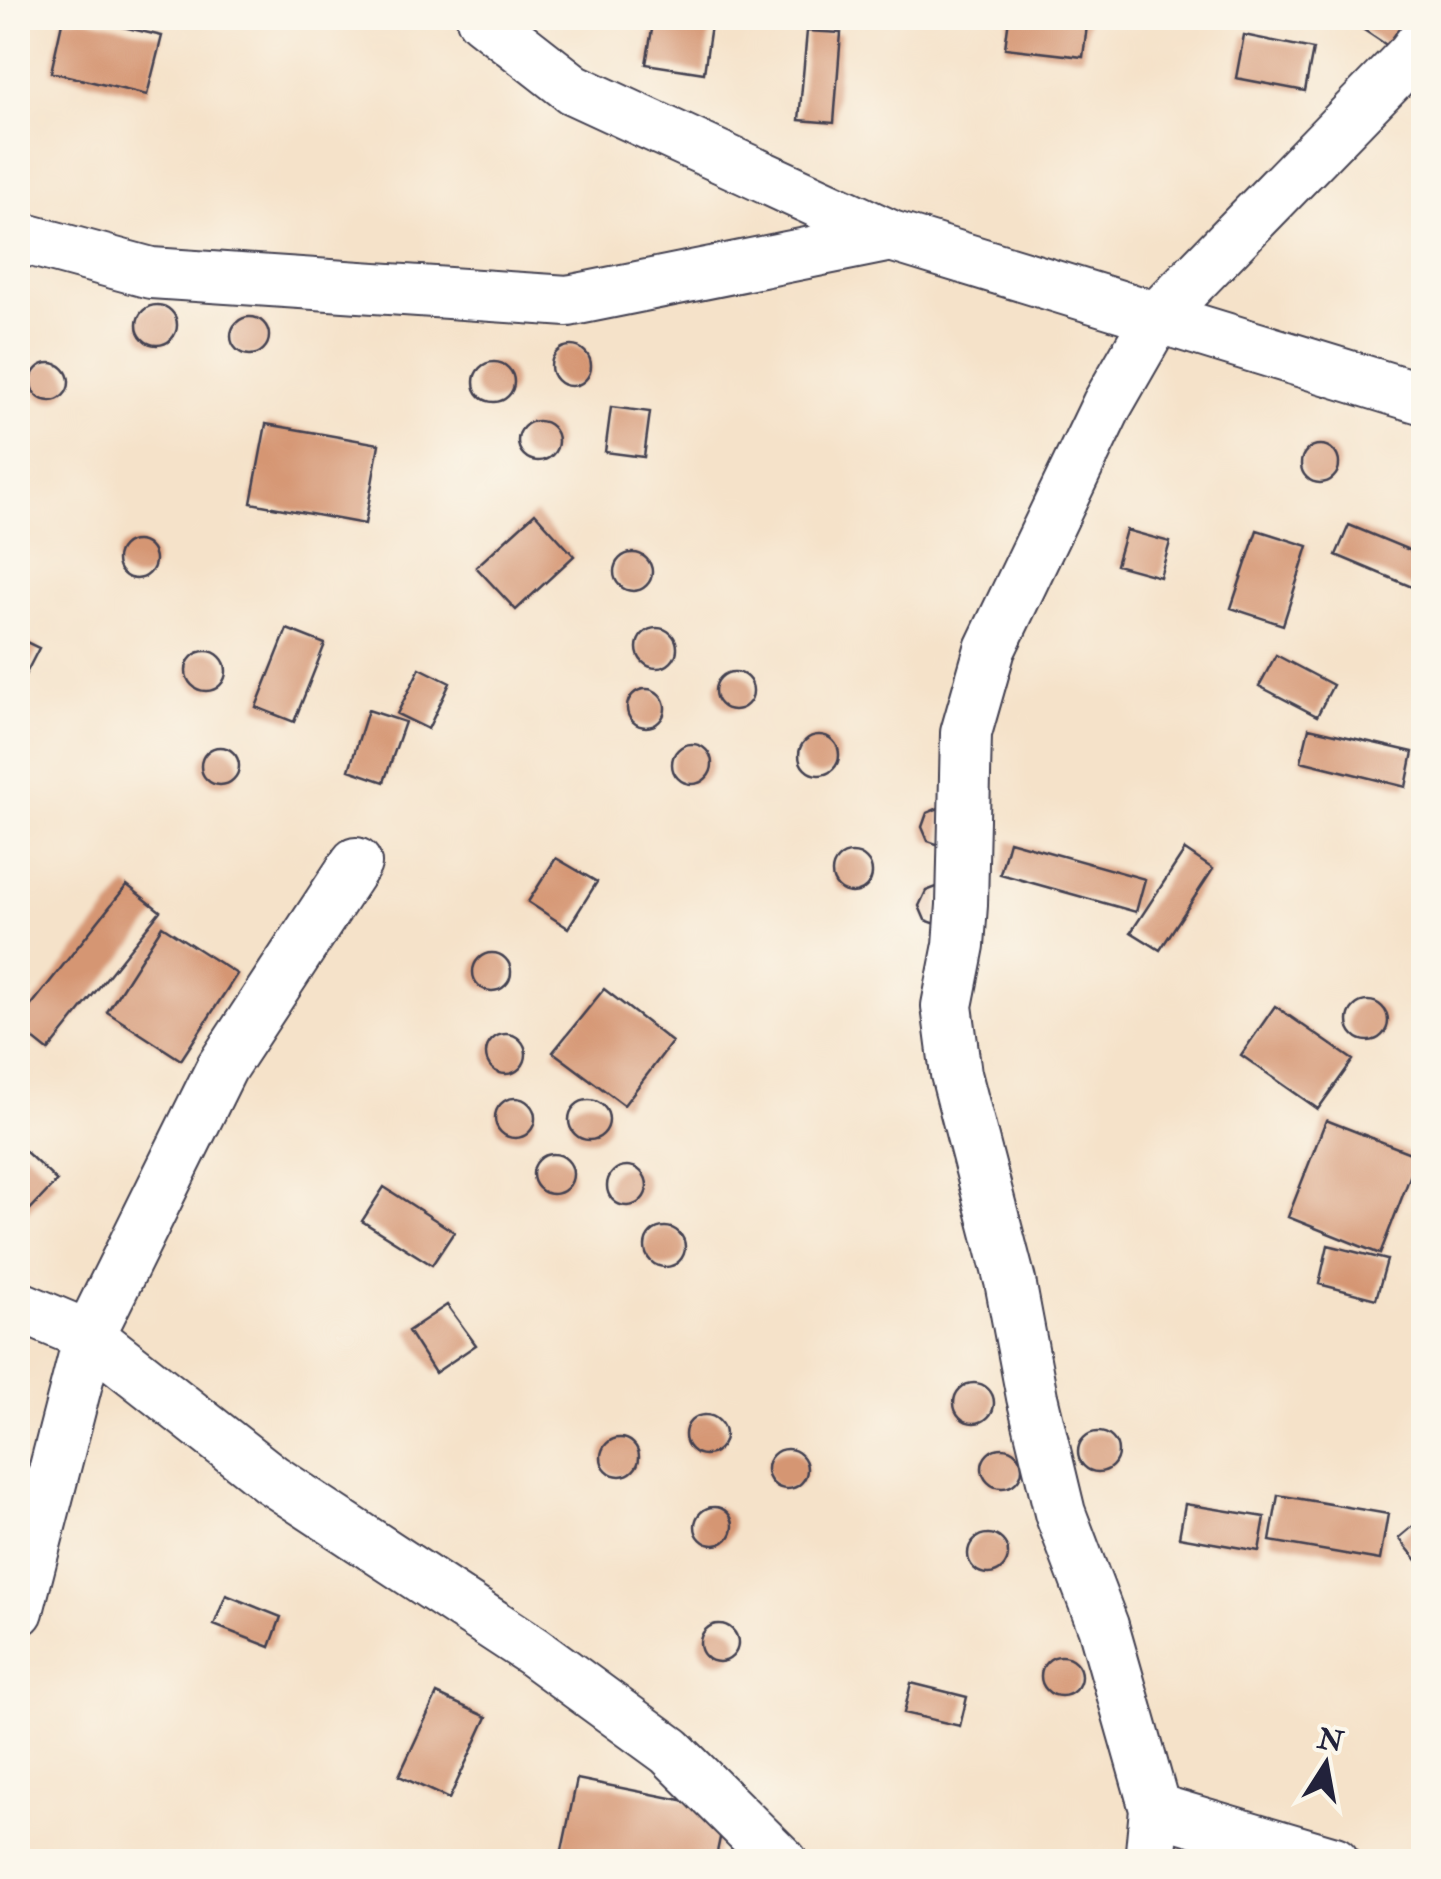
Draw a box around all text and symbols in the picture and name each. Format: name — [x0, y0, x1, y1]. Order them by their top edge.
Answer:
north arrow — [1276, 1714, 1376, 1814]
text: N — [1314, 1721, 1347, 1761]

